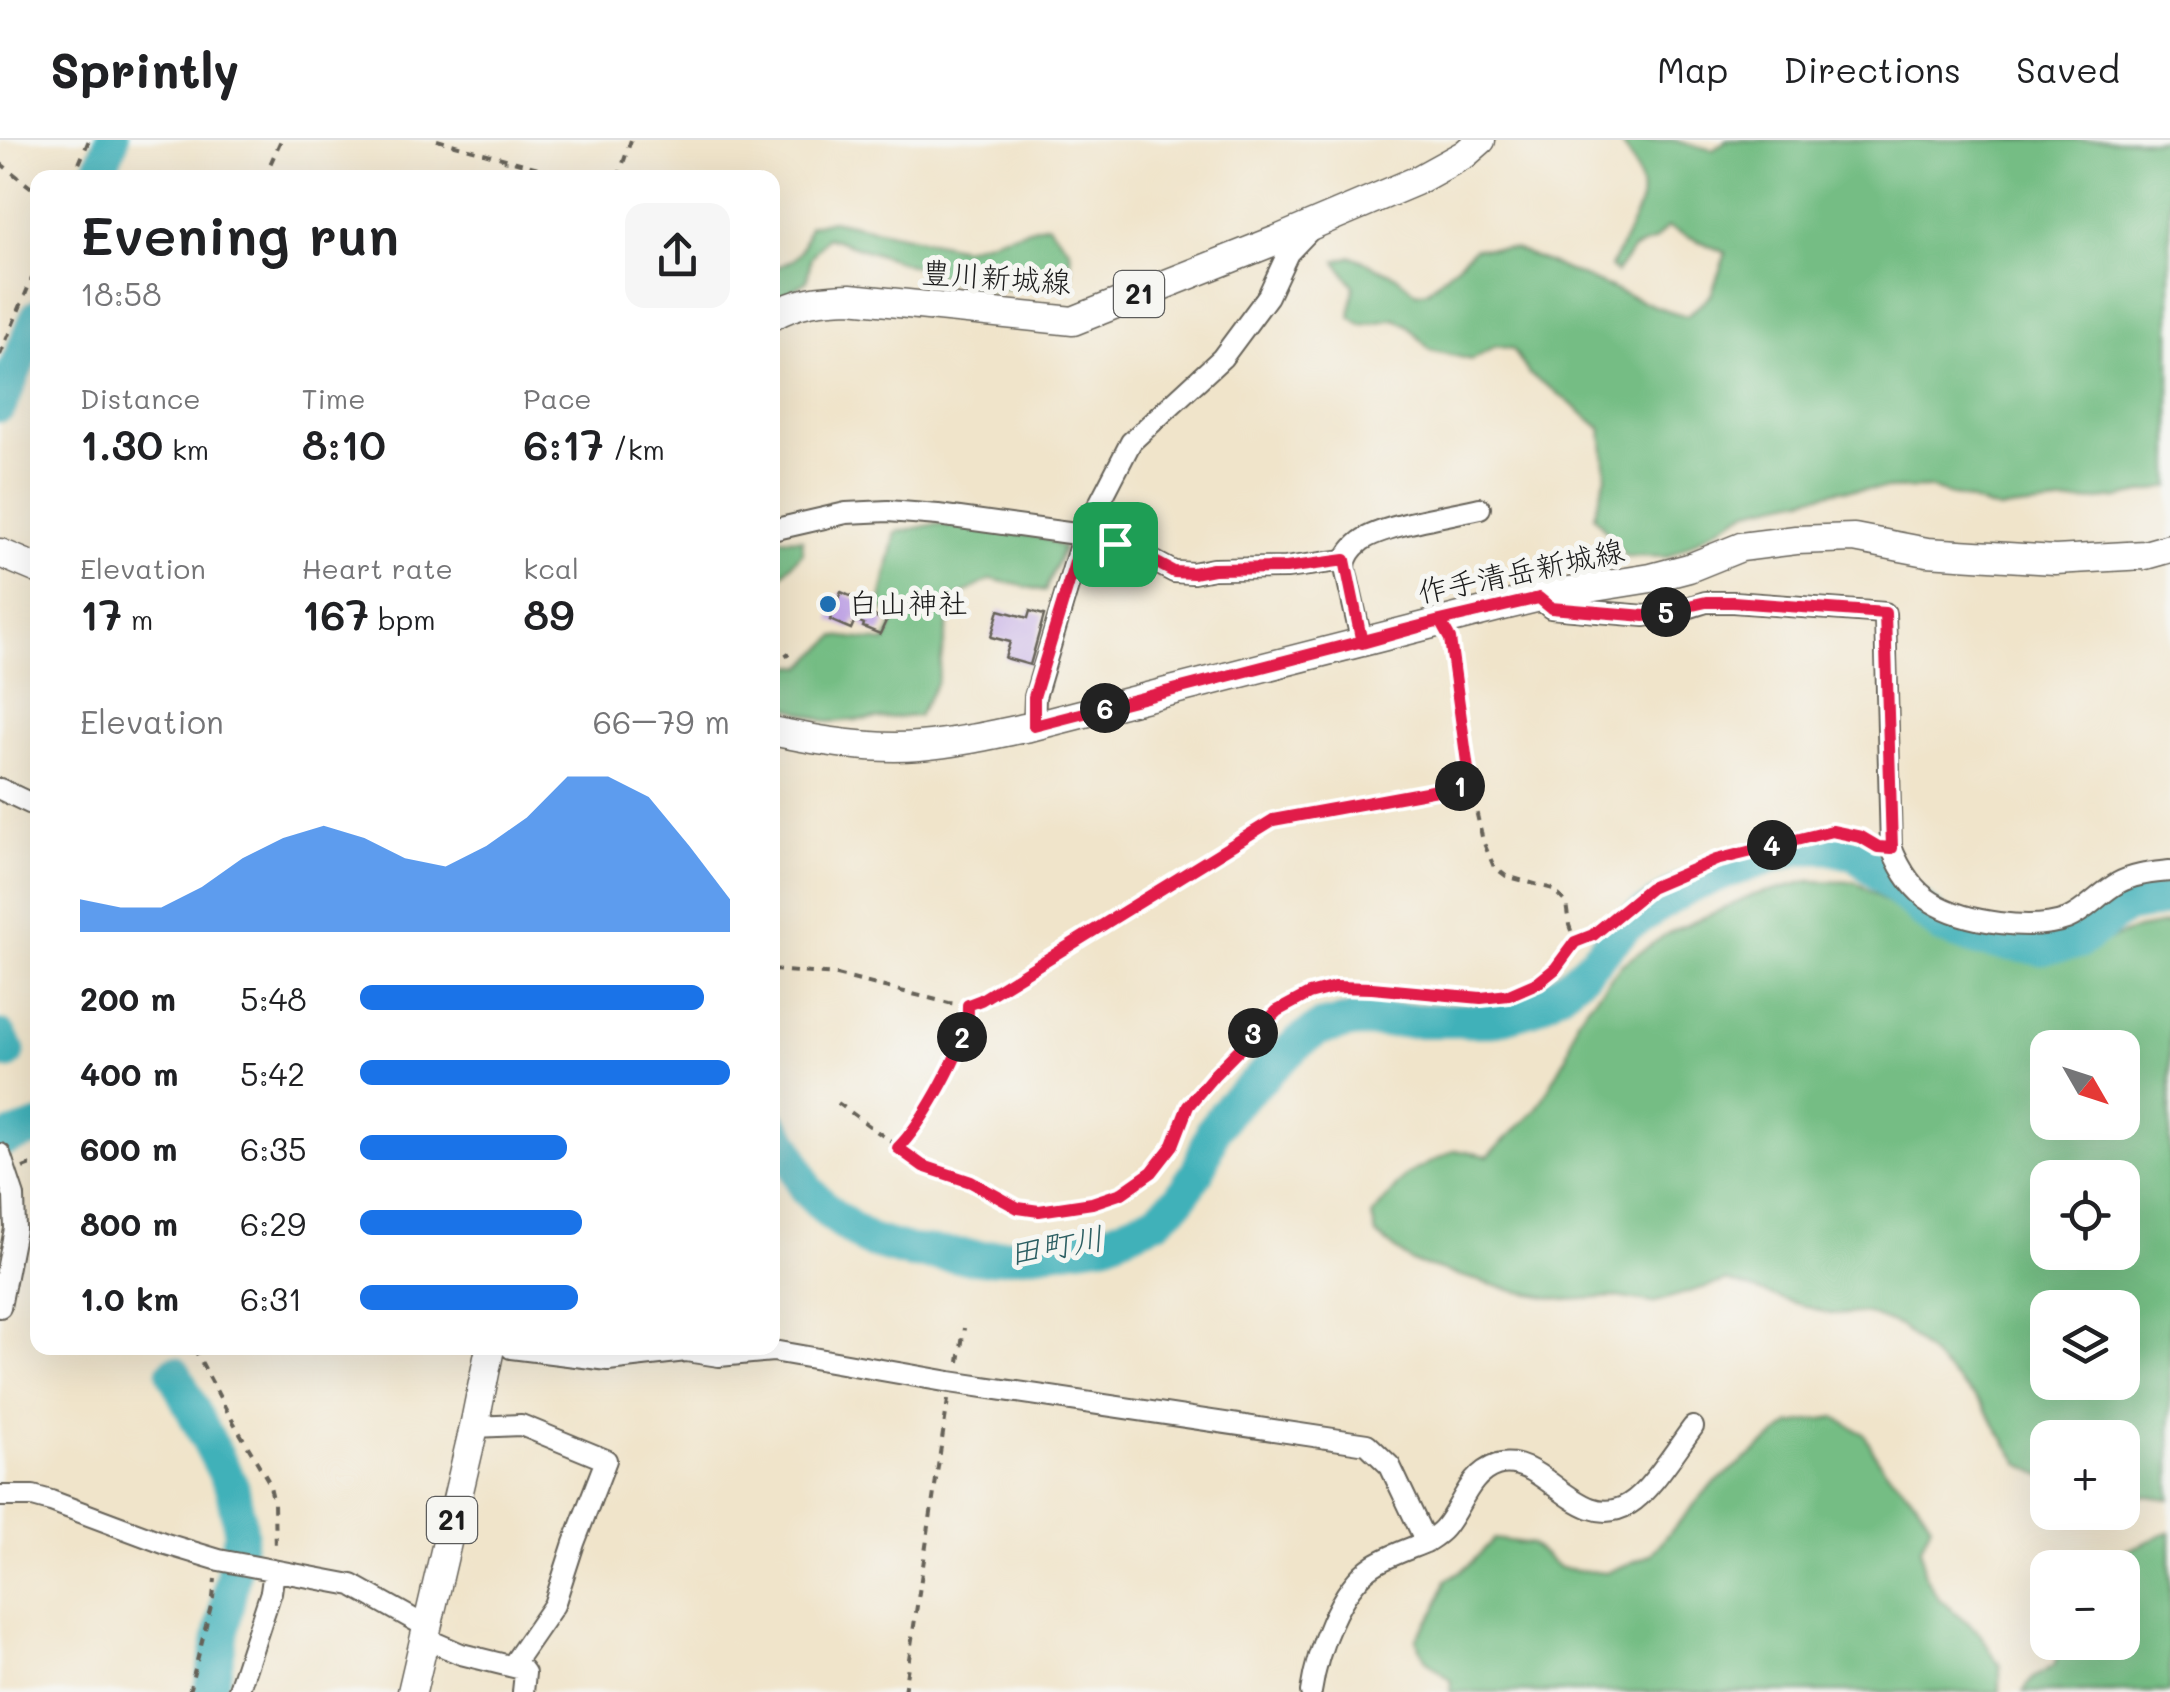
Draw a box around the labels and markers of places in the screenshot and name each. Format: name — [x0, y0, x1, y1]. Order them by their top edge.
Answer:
pin — [1073, 502, 1158, 587]
place label: 白山神社 — [848, 582, 968, 622]
pin: 5 — [1641, 587, 1691, 637]
marker: 白山神社 — [817, 593, 839, 615]
pin: 6 — [1080, 683, 1130, 733]
pin: 1 — [1435, 761, 1485, 811]
pin: 4 — [1747, 820, 1797, 870]
pin: 3 — [1228, 1008, 1278, 1058]
pin: 2 — [937, 1012, 987, 1062]

